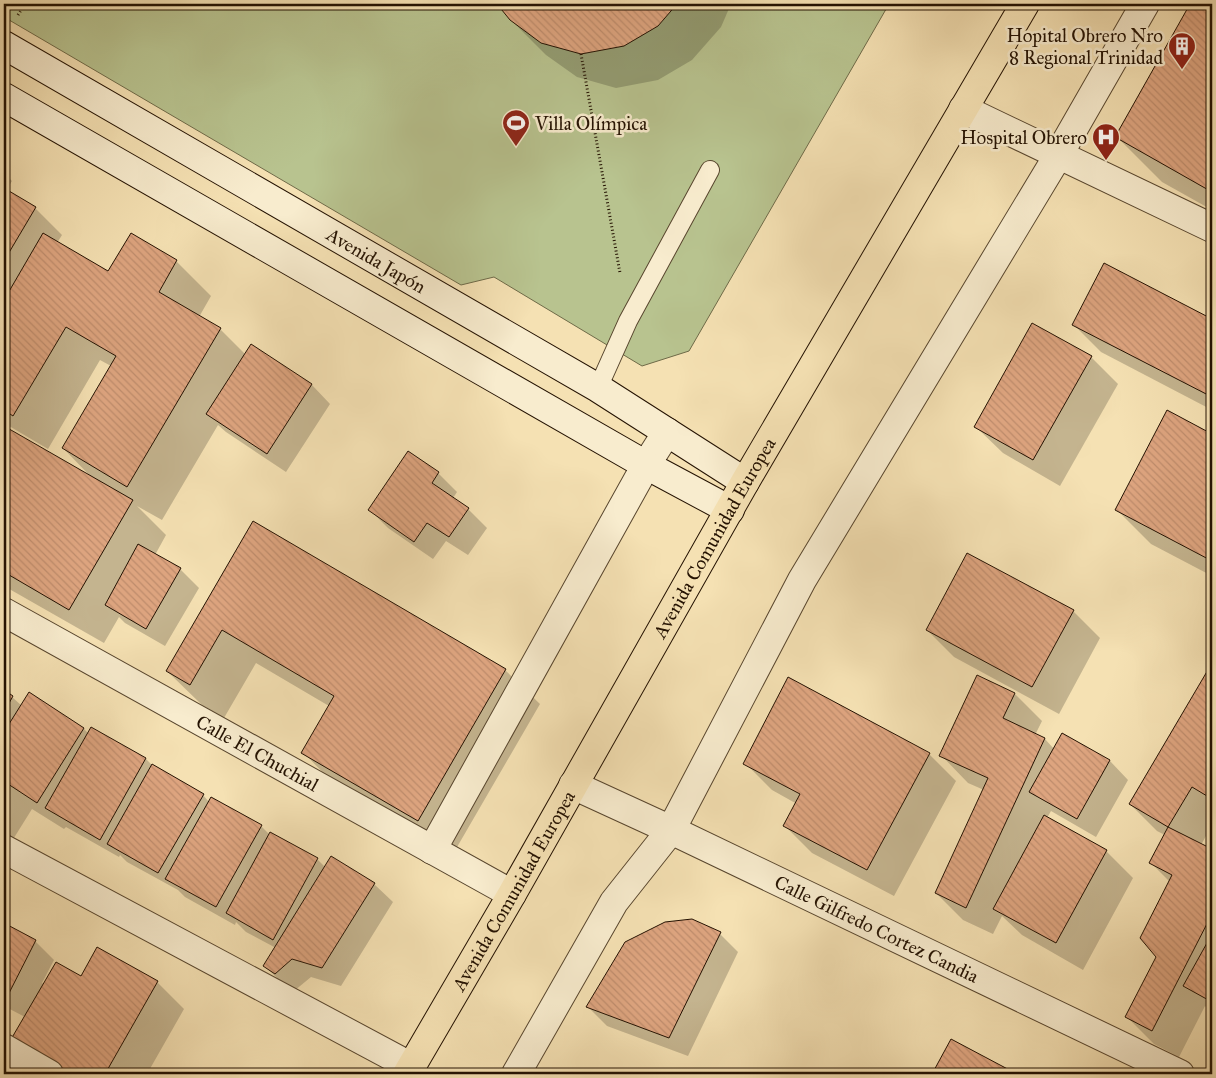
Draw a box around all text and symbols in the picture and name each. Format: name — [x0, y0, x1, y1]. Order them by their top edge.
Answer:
place label: Hopital Obrero Nro 8 Regional Trinidad — [1007, 24, 1163, 70]
building icon: Hopital Obrero Nro 8 Regional Trinidad — [1167, 31, 1197, 70]
sports icon: Villa Olímpica — [501, 108, 531, 147]
place label: Villa Olímpica — [534, 112, 648, 135]
hospital icon: Hospital Obrero — [1091, 122, 1121, 161]
place label: Hospital Obrero — [960, 126, 1087, 149]
street label: Avenida Japón — [322, 222, 430, 298]
street label: Avenida Comunidad Europea — [647, 432, 781, 643]
street label: Calle El Chuchial — [192, 710, 324, 796]
street label: Avenida Comunidad Europea — [446, 785, 580, 996]
street label: Calle Gilfredo Cortez Candia — [771, 870, 983, 988]

